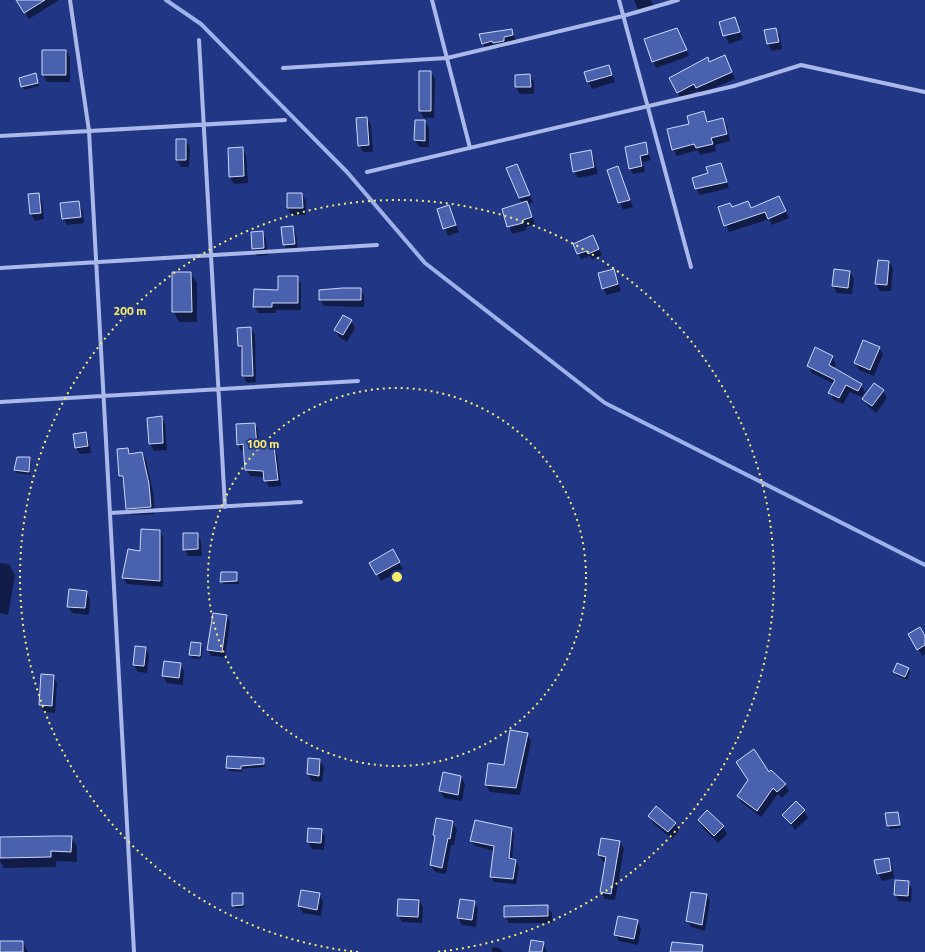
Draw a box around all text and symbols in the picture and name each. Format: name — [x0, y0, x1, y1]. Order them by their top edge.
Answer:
text: 200 m — [114, 301, 146, 320]
text: 100 m — [247, 434, 279, 453]
centre of rings — [390, 570, 404, 584]

